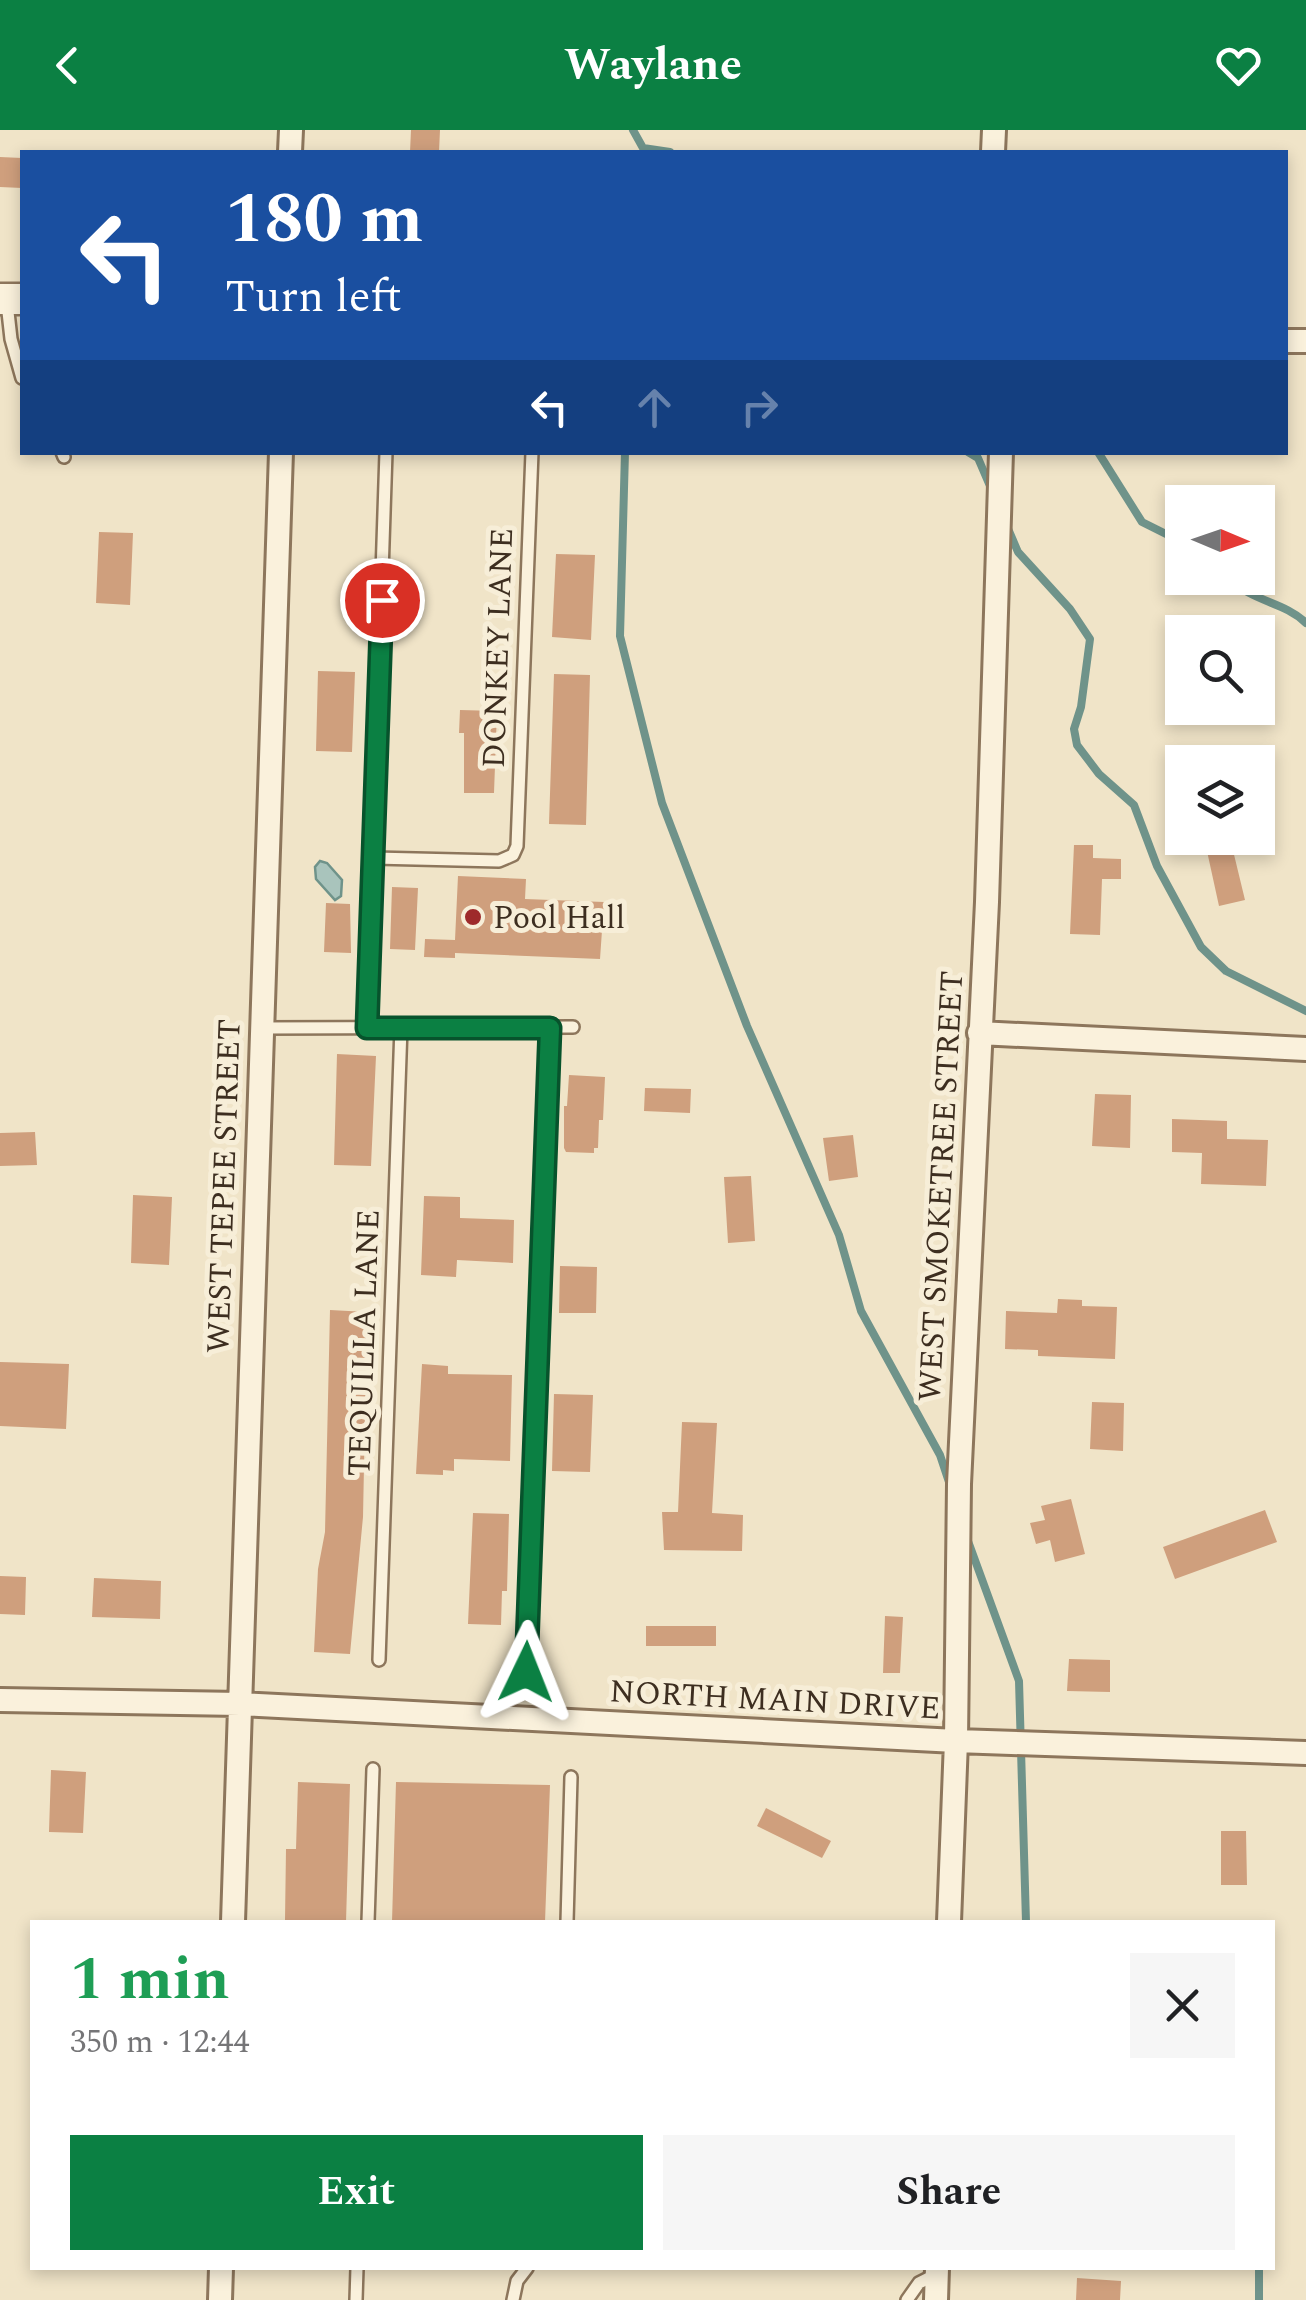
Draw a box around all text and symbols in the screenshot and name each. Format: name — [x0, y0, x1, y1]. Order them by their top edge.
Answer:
text: Waylane — [564, 31, 742, 100]
icon: back — [40, 38, 95, 93]
icon: heart — [1211, 38, 1266, 93]
text: 180 m — [225, 167, 423, 273]
icon: left — [60, 190, 190, 320]
text: Turn left — [225, 263, 402, 332]
icon: left — [522, 380, 577, 435]
icon: ahead — [627, 380, 682, 435]
icon: right — [732, 380, 787, 435]
north arrow — [1165, 485, 1275, 595]
map controls — [1165, 485, 1275, 855]
street label: DONKEY LANE — [470, 527, 527, 769]
pin — [340, 558, 425, 643]
icon: arrive — [355, 573, 410, 628]
button: search — [1165, 615, 1275, 725]
button: layers — [1165, 745, 1275, 855]
place label: Pool Hall — [493, 894, 625, 943]
marker: Pool Hall — [462, 906, 484, 928]
street label: WEST SMOKETREE STREET — [906, 969, 977, 1403]
street label: WEST TEPEE STREET — [194, 1018, 255, 1354]
street label: TEQUILLA LANE — [335, 1209, 394, 1478]
position arrow — [474, 1620, 578, 1724]
street label: NORTH MAIN DRIVE — [608, 1667, 942, 1734]
text: 1 min — [70, 1934, 230, 2026]
button: close — [1130, 1953, 1235, 2058]
text: 350 m · 12:44 — [70, 2018, 250, 2067]
button: Exit — [70, 2135, 643, 2250]
button: Share — [663, 2135, 1235, 2250]

